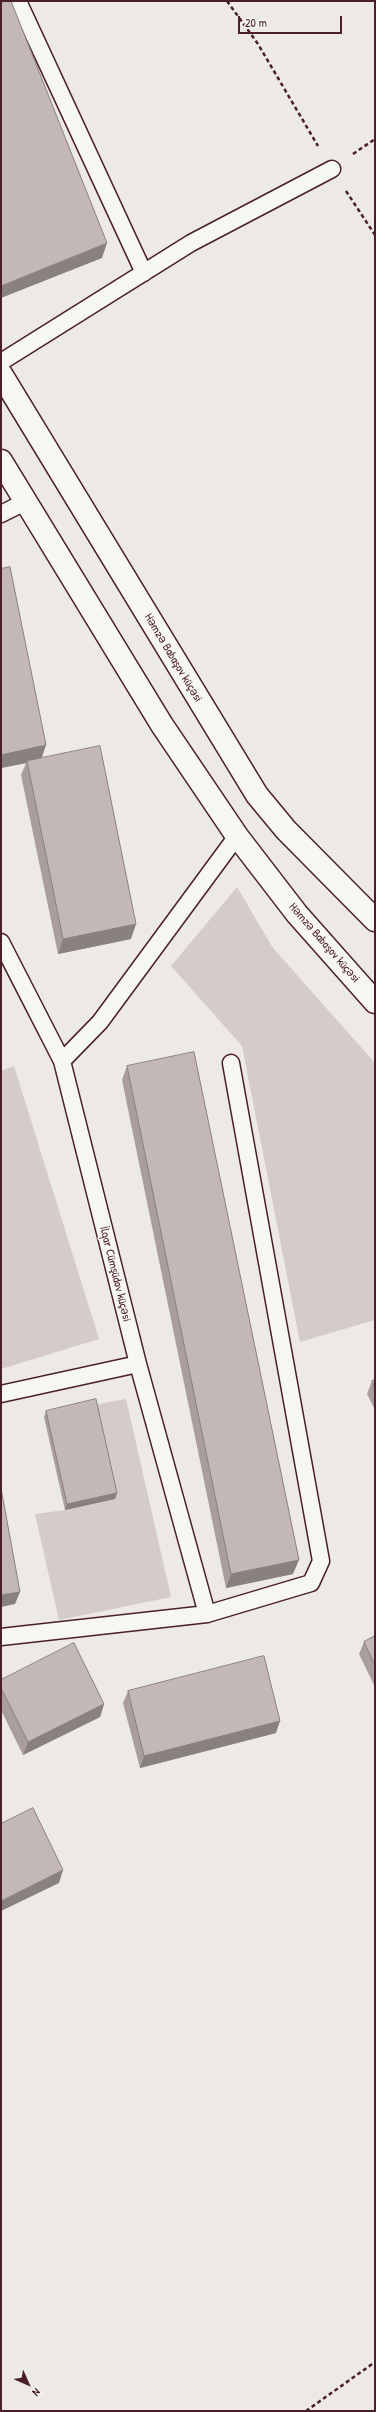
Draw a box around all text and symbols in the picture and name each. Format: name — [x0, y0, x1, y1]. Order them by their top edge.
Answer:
scale bar — [240, 8, 344, 34]
text: 20 m — [245, 14, 267, 31]
street label: Həmzə Babaşov küçəsi — [141, 611, 205, 705]
street label: Həmzə Babaşov küçəsi — [285, 900, 363, 986]
street label: İlqar Cümşüdov küçəsi — [96, 1225, 134, 1323]
north arrow — [8, 2364, 48, 2404]
text: N — [29, 2385, 44, 2400]

